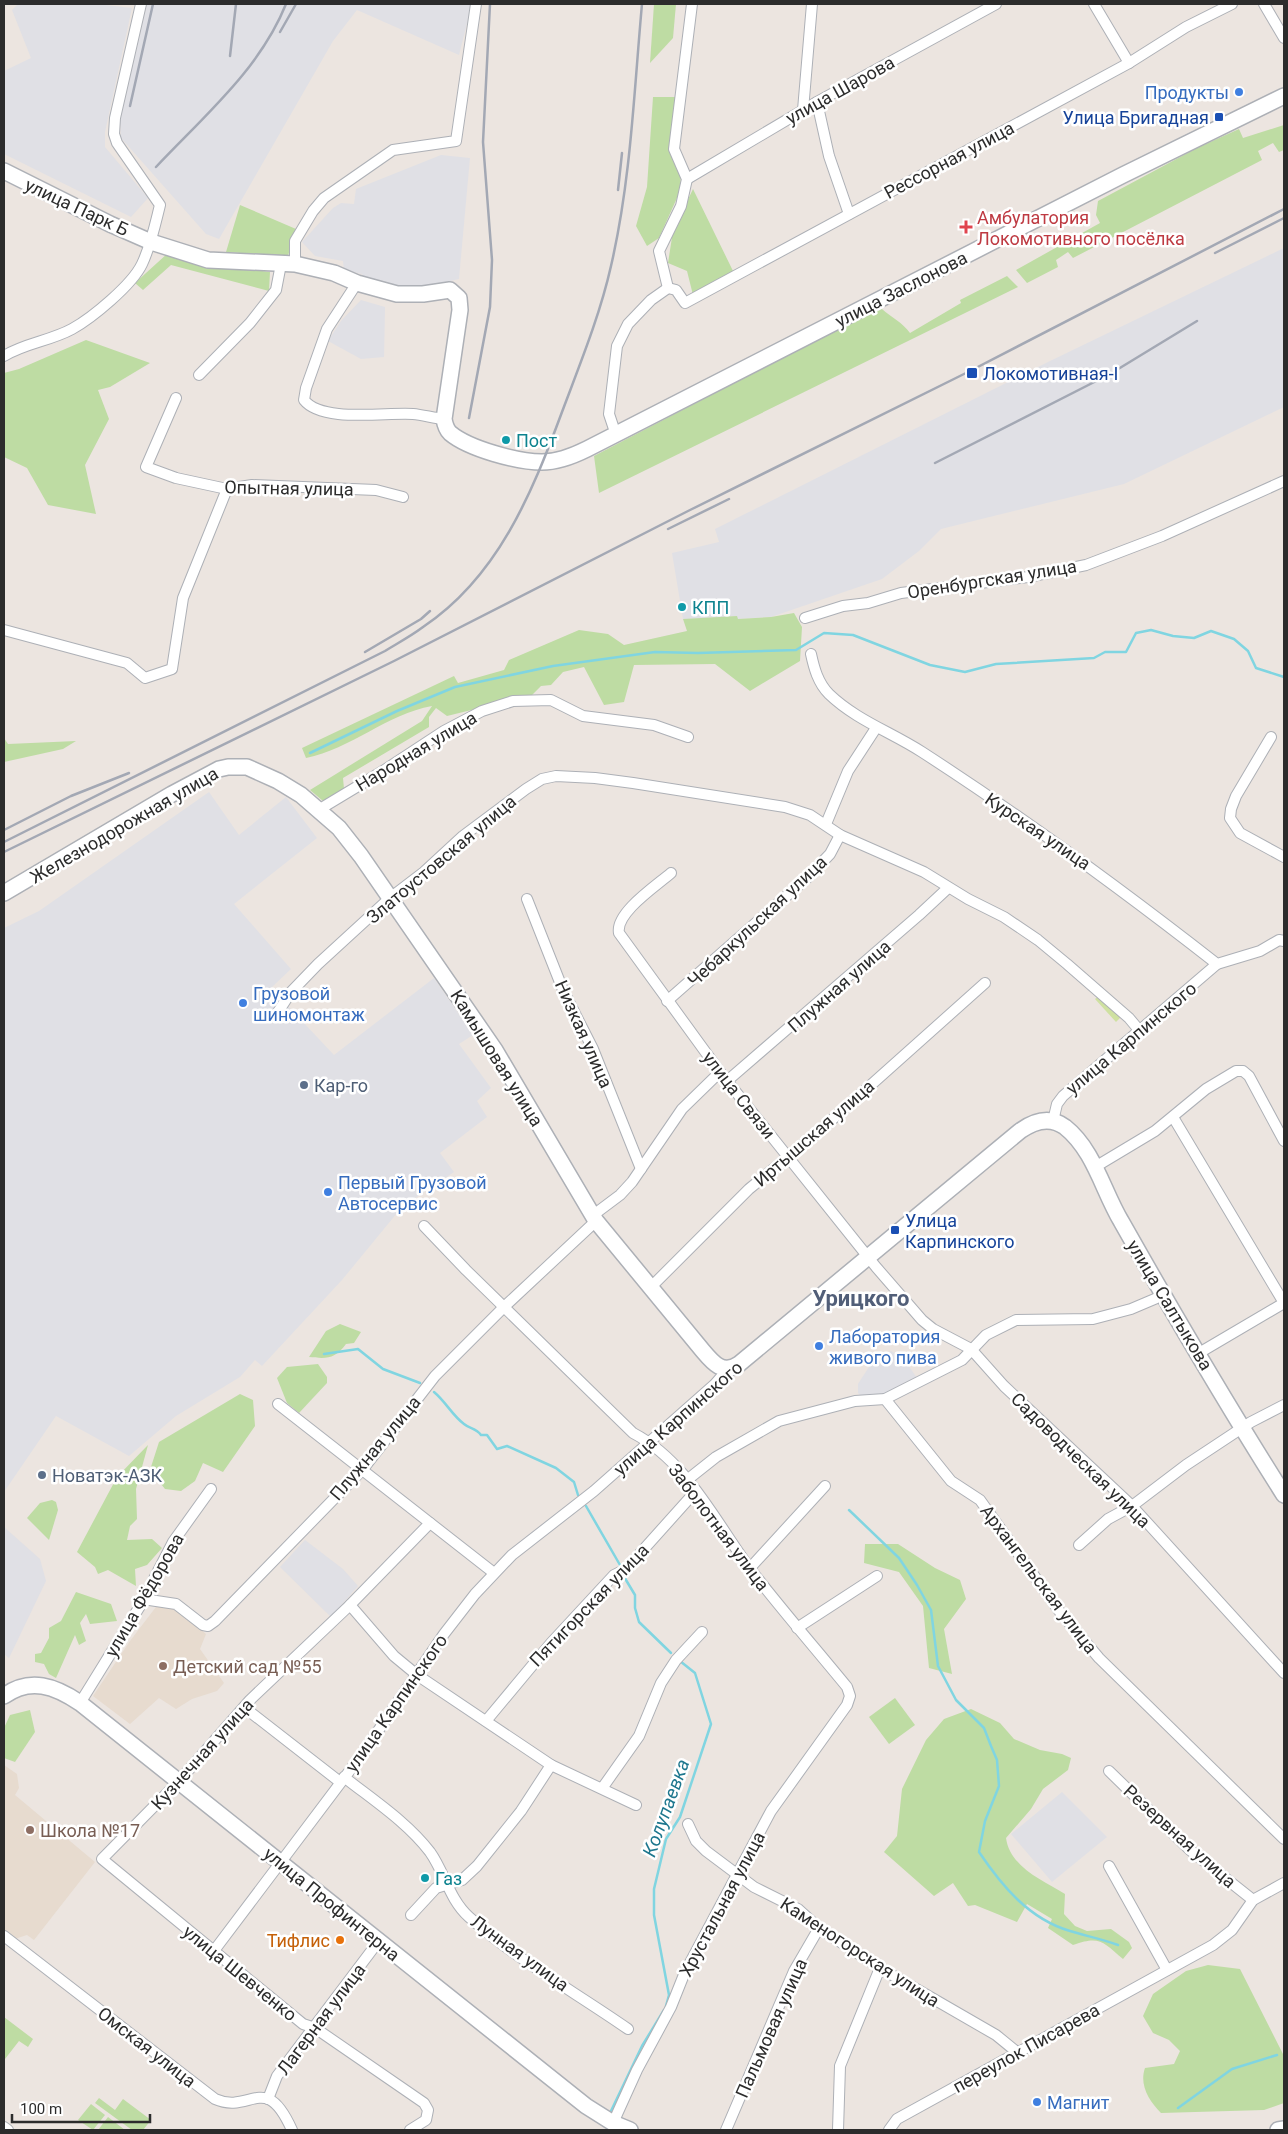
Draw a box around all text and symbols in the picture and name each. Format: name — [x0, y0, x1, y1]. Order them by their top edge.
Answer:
street label: улица Шарова — [782, 51, 898, 129]
place label: Продукты — [1145, 82, 1229, 103]
marker: Продукты — [1233, 86, 1245, 98]
place label: Улица Бригадная — [1062, 107, 1209, 128]
marker: Улица Бригадная — [1213, 111, 1225, 123]
street label: Рессорная улица — [881, 117, 1017, 203]
street label: улица Парк Б — [22, 174, 132, 240]
place label: Амбулатория Локомотивного посёлка — [977, 207, 1185, 249]
marker: Амбулатория Локомотивного посёлка — [959, 220, 973, 234]
street label: улица Заслонова — [832, 247, 970, 331]
place label: Локомотивная-I — [983, 363, 1119, 384]
marker: Локомотивная-I — [965, 366, 979, 380]
place label: Пост — [516, 430, 558, 451]
marker: Пост — [500, 434, 512, 446]
street label: Опытная улица — [224, 476, 354, 500]
street label: Оренбургская улица — [906, 555, 1078, 603]
place label: КПП — [692, 597, 729, 618]
marker: КПП — [676, 601, 688, 613]
street label: Народная улица — [352, 707, 480, 795]
street label: Железнодорожная улица — [26, 762, 222, 888]
street label: Курская улица — [981, 788, 1095, 874]
street label: Златоустовская улица — [362, 790, 520, 928]
street label: Чебаркульская улица — [683, 851, 831, 991]
street label: Плужная улица — [783, 936, 895, 1036]
street label: Низкая улица — [551, 977, 617, 1091]
street label: улица Карпинского — [1062, 977, 1200, 1099]
place label: Грузовой шиномонтаж — [253, 983, 365, 1025]
street label: Камышовая улица — [446, 986, 548, 1130]
marker: Грузовой шиномонтаж — [237, 997, 249, 1009]
street label: улица Связи — [698, 1047, 780, 1143]
place label: Кар-го — [314, 1075, 368, 1096]
street label: Иртышская улица — [750, 1075, 878, 1191]
marker: Кар-го — [298, 1079, 310, 1091]
place label: Первый Грузовой Автосервис — [338, 1172, 487, 1214]
marker: Первый Грузовой Автосервис — [322, 1186, 334, 1198]
place label: Улица Карпинского — [905, 1210, 1015, 1252]
marker: Улица Карпинского — [889, 1224, 901, 1236]
street label: улица Салтыкова — [1123, 1236, 1217, 1374]
district label: Урицкого — [813, 1286, 909, 1311]
place label: Лаборатория живого пива — [829, 1326, 940, 1368]
marker: Лаборатория живого пива — [813, 1340, 825, 1352]
street label: улица Карпинского — [609, 1356, 747, 1480]
street label: Садоводческая улица — [1007, 1388, 1155, 1532]
street label: Плужная улица — [325, 1392, 425, 1504]
street label: Заболотная улица — [664, 1459, 774, 1595]
place label: Новатэк-АЗК — [52, 1465, 163, 1486]
marker: Новатэк-АЗК — [36, 1469, 48, 1481]
street label: Архангельская улица — [976, 1501, 1102, 1657]
street label: улица Фёдорова — [100, 1530, 188, 1660]
street label: Пятигорская улица — [525, 1539, 653, 1671]
street label: улица Карпинского — [341, 1630, 451, 1776]
place label: Детский сад №55 — [173, 1656, 322, 1677]
marker: Детский сад №55 — [157, 1660, 169, 1672]
street label: Кузнечная улица — [147, 1694, 257, 1814]
water label: Колупаевка — [638, 1756, 694, 1860]
street label: Резервная улица — [1120, 1780, 1240, 1892]
place label: Школа №17 — [40, 1820, 140, 1841]
marker: Школа №17 — [24, 1824, 36, 1836]
street label: Хрустальная улица — [675, 1828, 769, 1980]
street label: улица Профинтерна — [260, 1843, 404, 1965]
place label: Газ — [435, 1868, 462, 1889]
marker: Газ — [419, 1872, 431, 1884]
street label: Каменогорская улица — [777, 1893, 943, 2011]
street label: Лунная улица — [467, 1911, 573, 1995]
street label: улица Шевченко — [179, 1921, 301, 2025]
place label: Тифлис — [267, 1930, 330, 1951]
marker: Тифлис — [334, 1934, 346, 1946]
street label: Пальмовая улица — [731, 1955, 811, 2101]
street label: Лагерная улица — [272, 1959, 370, 2079]
street label: переулок Писарева — [949, 1999, 1103, 2097]
street label: Омская улица — [94, 2002, 200, 2092]
scale bar — [12, 2092, 150, 2124]
place label: Магнит — [1047, 2092, 1110, 2113]
marker: Магнит — [1031, 2096, 1043, 2108]
text: 100 m — [20, 2100, 62, 2118]

